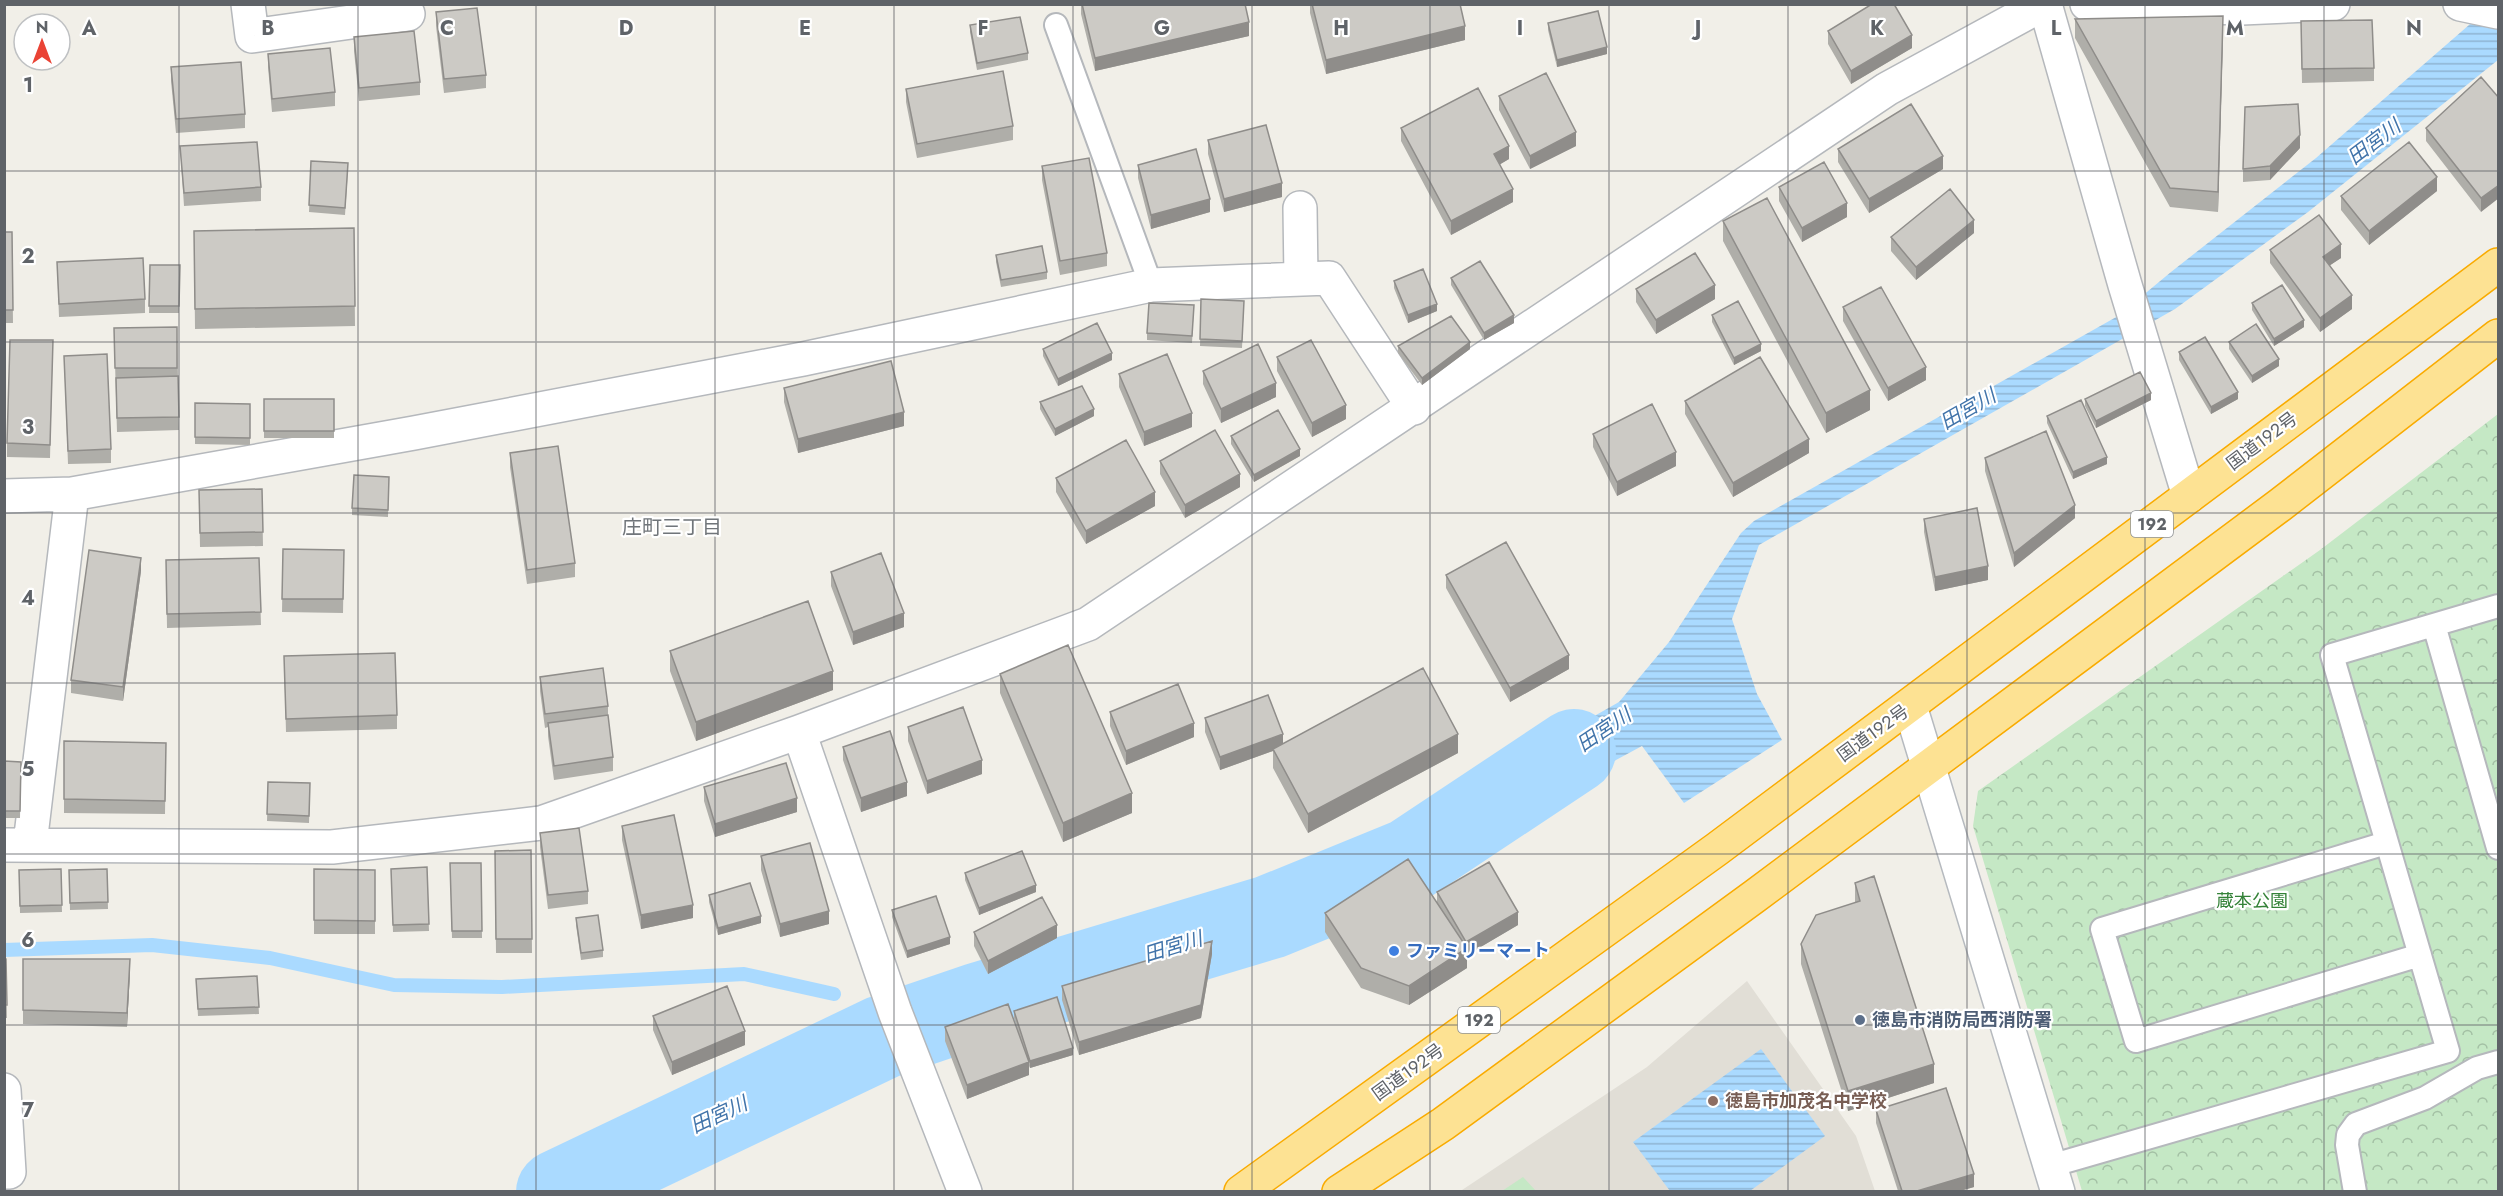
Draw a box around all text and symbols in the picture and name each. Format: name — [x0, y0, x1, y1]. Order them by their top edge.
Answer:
north arrow — [12, 12, 72, 72]
text: A — [81, 14, 97, 43]
text: B — [261, 14, 275, 43]
text: C — [440, 14, 454, 43]
text: D — [619, 14, 633, 43]
text: E — [799, 14, 811, 43]
text: F — [977, 14, 989, 43]
text: G — [1154, 14, 1170, 43]
text: H — [1333, 14, 1349, 43]
text: I — [1517, 14, 1523, 43]
text: J — [1691, 14, 1701, 43]
text: K — [1870, 14, 1884, 43]
text: L — [2051, 14, 2062, 43]
text: M — [2226, 14, 2244, 43]
text: N — [2406, 14, 2422, 43]
text: N — [36, 16, 48, 39]
text: 1 — [23, 71, 33, 100]
water label: 田宮川 — [2341, 111, 2408, 172]
text: 2 — [21, 242, 35, 271]
water label: 田宮川 — [1935, 380, 2003, 437]
street label: 国道192号 — [2221, 406, 2303, 476]
text: 3 — [22, 413, 34, 442]
road number: 192 — [2131, 511, 2173, 537]
district label: 庄町三丁目 — [622, 513, 722, 542]
text: 4 — [21, 584, 35, 613]
street label: 国道192号 — [1832, 698, 1914, 768]
water label: 田宮川 — [1571, 700, 1639, 759]
text: 5 — [22, 755, 35, 784]
park label: 蔵本公園 — [2216, 888, 2288, 914]
water label: 田宮川 — [1140, 924, 1208, 970]
text: 6 — [21, 926, 35, 955]
place label: ファミリーマート — [1406, 938, 1550, 964]
marker: ファミリーマート — [1387, 944, 1401, 958]
road number: 192 — [1458, 1007, 1500, 1033]
place label: 徳島市消防局西消防署 — [1872, 1007, 2052, 1033]
marker: 徳島市消防局西消防署 — [1853, 1013, 1867, 1027]
street label: 国道192号 — [1367, 1037, 1449, 1107]
water label: 田宮川 — [686, 1088, 754, 1141]
place label: 徳島市加茂名中学校 — [1725, 1088, 1887, 1114]
marker: 徳島市加茂名中学校 — [1706, 1094, 1720, 1108]
text: 7 — [22, 1096, 35, 1125]

